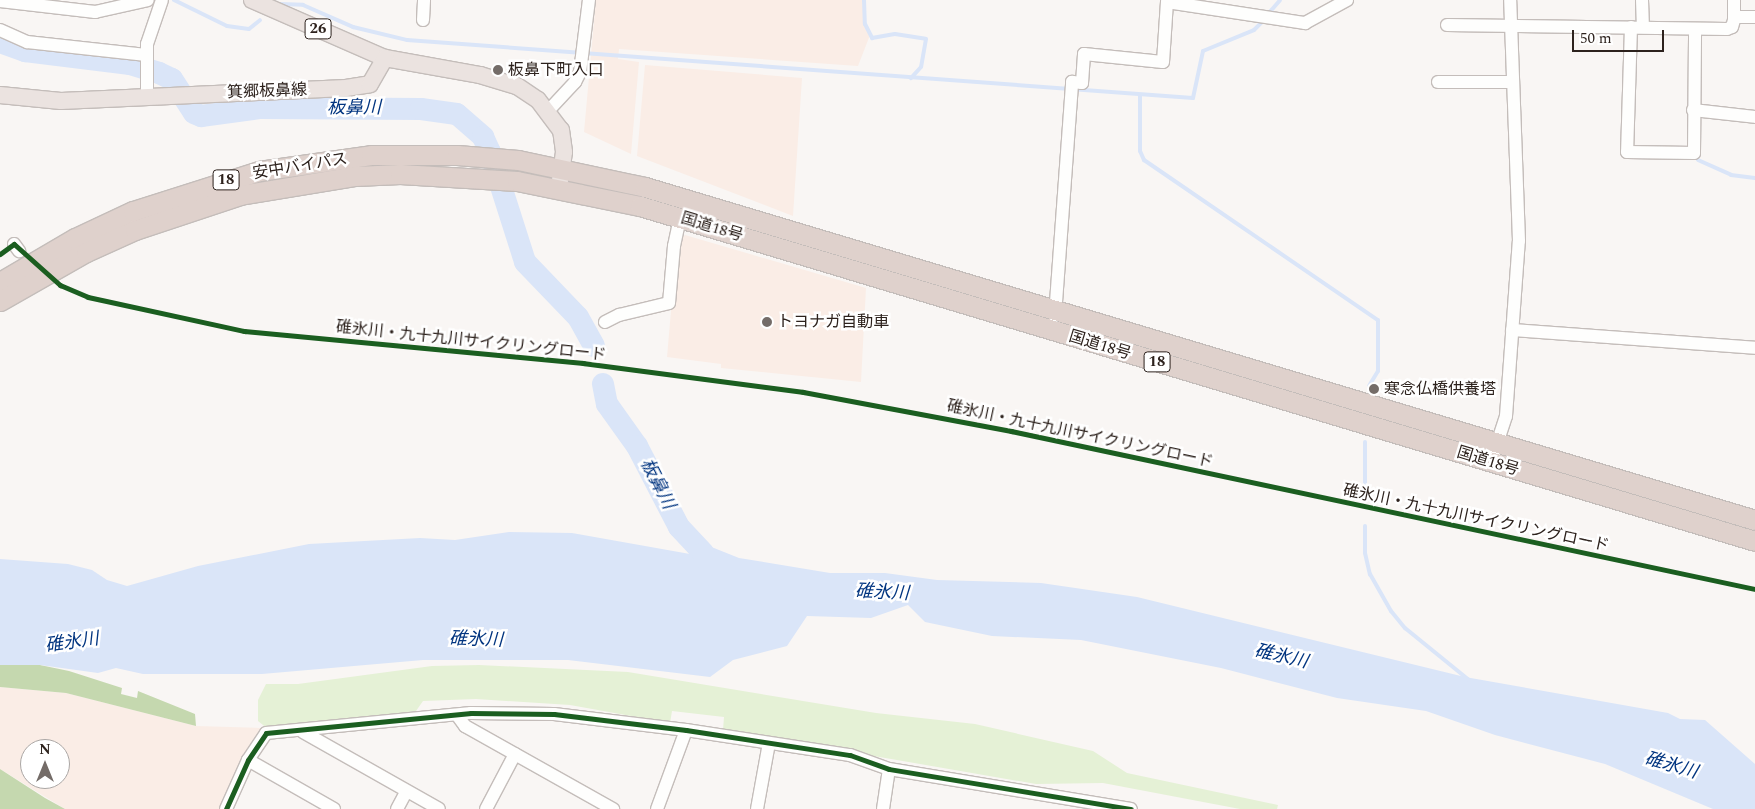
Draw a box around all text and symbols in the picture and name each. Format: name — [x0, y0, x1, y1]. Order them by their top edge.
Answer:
road number: 26 — [304, 16, 332, 42]
scale bar — [1575, 20, 1668, 52]
text: 50 m — [1580, 27, 1612, 50]
place label: 板鼻下町入口 — [508, 60, 604, 80]
marker: 板鼻下町入口 — [492, 64, 504, 76]
street label: 箕郷板鼻線 — [227, 80, 307, 102]
water label: 板鼻川 — [327, 97, 381, 119]
street label: 安中バイパス — [251, 149, 349, 183]
road number: 18 — [212, 168, 240, 192]
street label: 国道18号 — [679, 208, 745, 246]
place label: トヨナガ自動車 — [777, 312, 889, 332]
marker: トヨナガ自動車 — [761, 316, 773, 328]
street label: 碓氷川・九十九川サイクリングロード — [335, 317, 607, 365]
street label: 国道18号 — [1067, 326, 1133, 364]
road number: 18 — [1143, 350, 1171, 374]
place label: 寒念仏橋供養塔 — [1384, 379, 1496, 399]
marker: 寒念仏橋供養塔 — [1368, 383, 1380, 395]
street label: 碓氷川・九十九川サイクリングロード — [945, 396, 1215, 472]
street label: 国道18号 — [1455, 442, 1521, 480]
water label: 板鼻川 — [635, 455, 679, 513]
street label: 碓氷川・九十九川サイクリングロード — [1341, 480, 1611, 556]
water label: 碓氷川 — [854, 581, 910, 605]
water label: 碓氷川 — [449, 628, 503, 652]
water label: 碓氷川 — [44, 629, 100, 657]
water label: 碓氷川 — [1252, 640, 1310, 674]
north arrow — [20, 739, 70, 789]
text: N — [39, 739, 51, 760]
water label: 碓氷川 — [1642, 748, 1700, 784]

